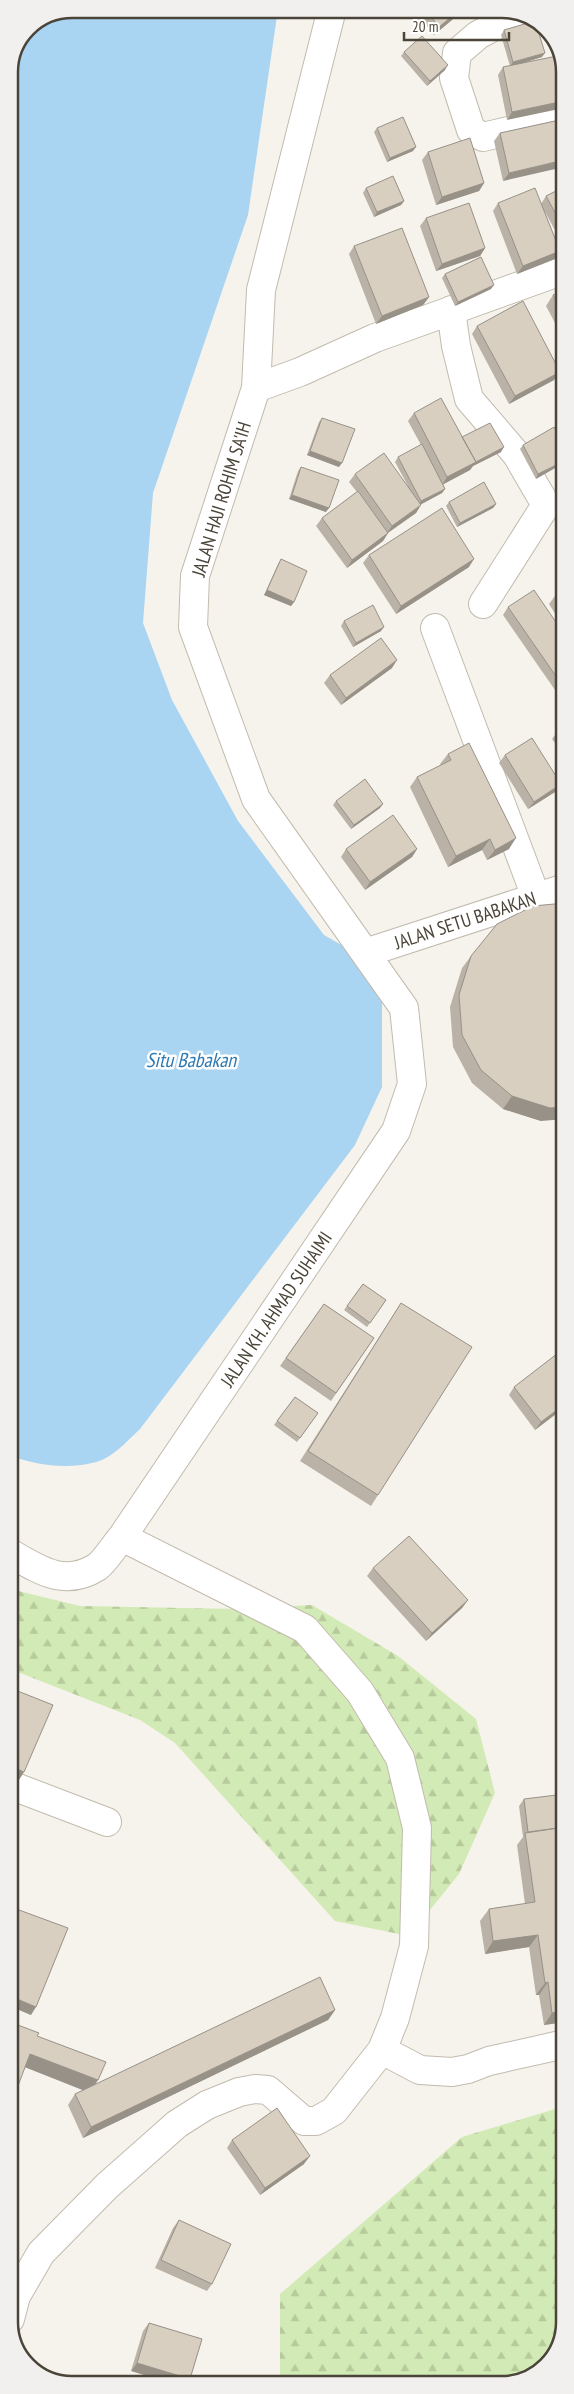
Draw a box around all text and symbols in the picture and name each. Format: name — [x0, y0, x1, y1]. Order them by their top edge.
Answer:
scale bar — [404, 10, 509, 42]
text: 20 m — [412, 17, 438, 36]
street label: JALAN HAJI ROHIM SA'IH — [186, 419, 256, 580]
street label: JALAN SETU BABAKAN — [390, 886, 539, 955]
water label: Situ Babakan — [146, 1047, 237, 1073]
street label: JALAN KH. AHMAD SUHAIMI — [214, 1227, 337, 1392]

